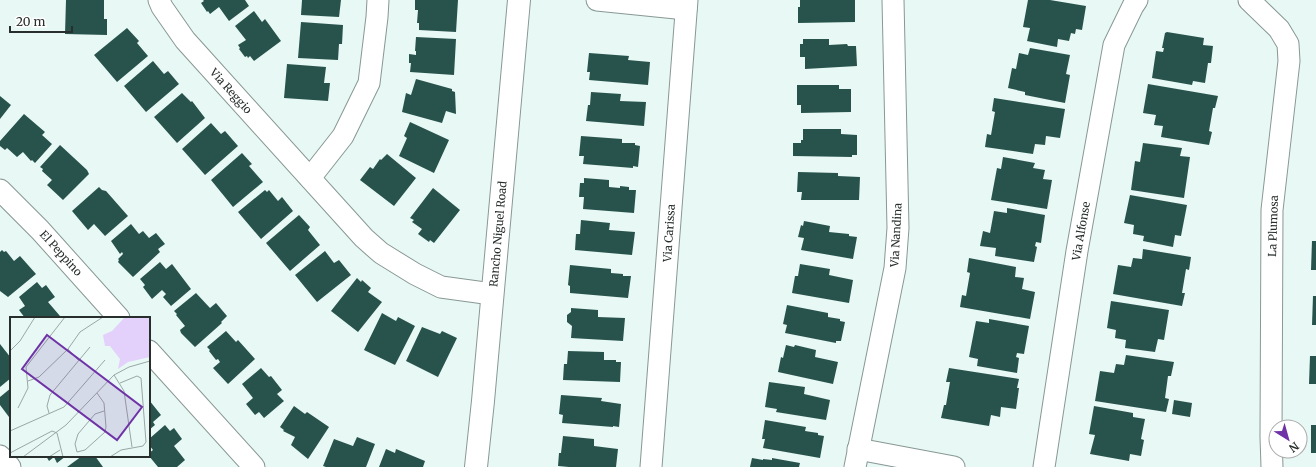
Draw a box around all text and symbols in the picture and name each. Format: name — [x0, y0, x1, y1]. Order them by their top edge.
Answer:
scale bar — [10, 8, 72, 34]
text: 20 m — [16, 14, 45, 29]
street label: Via Reggio — [206, 65, 255, 117]
street label: Rancho Niguel Road — [486, 180, 510, 288]
street label: La Plumosa — [1265, 195, 1281, 257]
street label: Via Alfonse — [1069, 200, 1093, 263]
street label: Via Nandina — [887, 202, 905, 268]
street label: Via Carissa — [660, 204, 678, 263]
street label: El Peppino — [37, 227, 85, 279]
inset map — [10, 317, 150, 457]
north arrow — [1268, 419, 1308, 459]
text: N — [1286, 439, 1302, 455]

